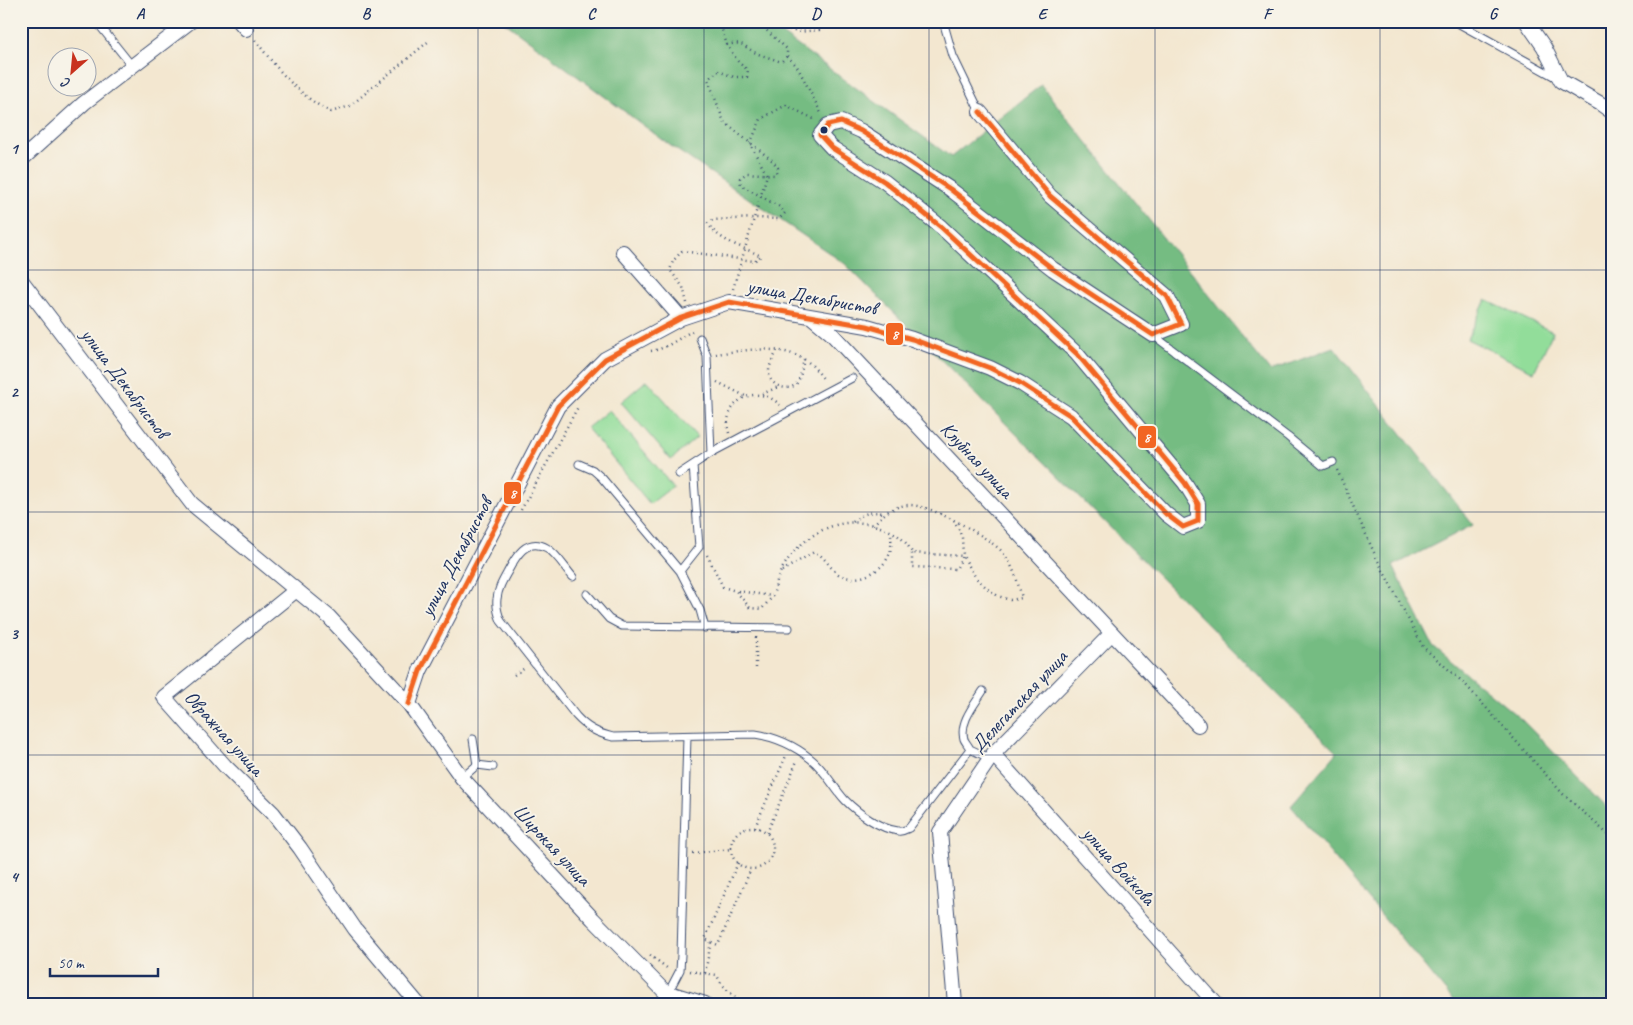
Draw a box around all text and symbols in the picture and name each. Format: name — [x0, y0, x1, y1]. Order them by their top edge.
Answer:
text: A — [136, 4, 146, 24]
text: B — [362, 4, 372, 24]
text: C — [587, 4, 597, 24]
text: D — [811, 4, 822, 24]
text: E — [1038, 4, 1049, 24]
text: F — [1263, 4, 1274, 24]
text: G — [1489, 4, 1499, 24]
north arrow — [48, 48, 98, 98]
text: С — [58, 73, 73, 92]
unlabelled marker — [819, 125, 829, 135]
text: 1 — [10, 139, 19, 159]
street label: улица Декабристов — [744, 273, 882, 321]
street label: улица Декабристов — [75, 322, 176, 446]
line badge: 8 — [885, 322, 904, 346]
text: 8 — [892, 326, 900, 343]
text: 2 — [10, 382, 19, 402]
street label: Клубная улица — [935, 416, 1020, 505]
line badge: 8 — [1137, 425, 1157, 449]
text: 8 — [1144, 429, 1152, 446]
line badge: 8 — [503, 481, 522, 505]
text: 8 — [510, 485, 518, 502]
street label: улица Декабристов — [414, 490, 499, 622]
text: 3 — [10, 624, 19, 644]
street label: Делегатская улица — [965, 643, 1074, 757]
street label: Овражная улица — [179, 685, 270, 782]
street label: Широкая улица — [508, 799, 597, 892]
street label: улица Войкова — [1076, 821, 1162, 912]
text: 4 — [10, 867, 19, 887]
scale bar — [50, 945, 158, 977]
text: 50 m — [58, 954, 85, 973]

